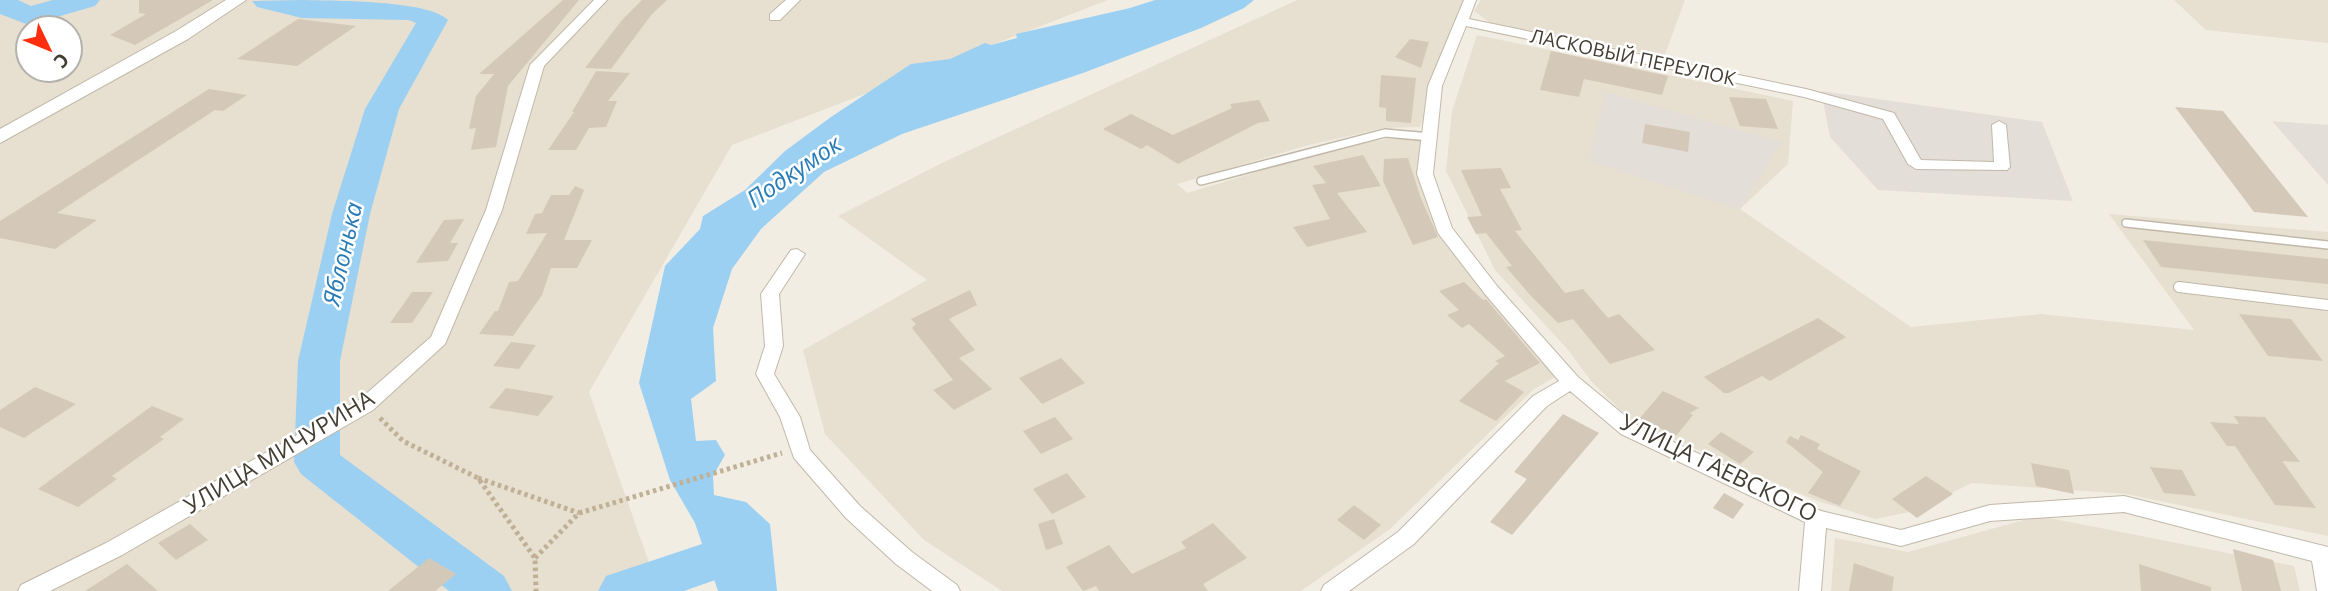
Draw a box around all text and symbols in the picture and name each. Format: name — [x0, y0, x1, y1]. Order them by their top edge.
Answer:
north arrow — [14, 14, 84, 84]
street label: ЛАСКОВЫЙ ПЕРЕУЛОК — [1528, 23, 1738, 92]
text: С — [48, 47, 75, 74]
water label: Подкумок — [739, 126, 848, 214]
water label: Яблонька — [313, 198, 370, 310]
street label: УЛИЦА МИЧУРИНА — [177, 381, 380, 521]
street label: УЛИЦА ГАЕВСКОГО — [1615, 405, 1823, 529]

